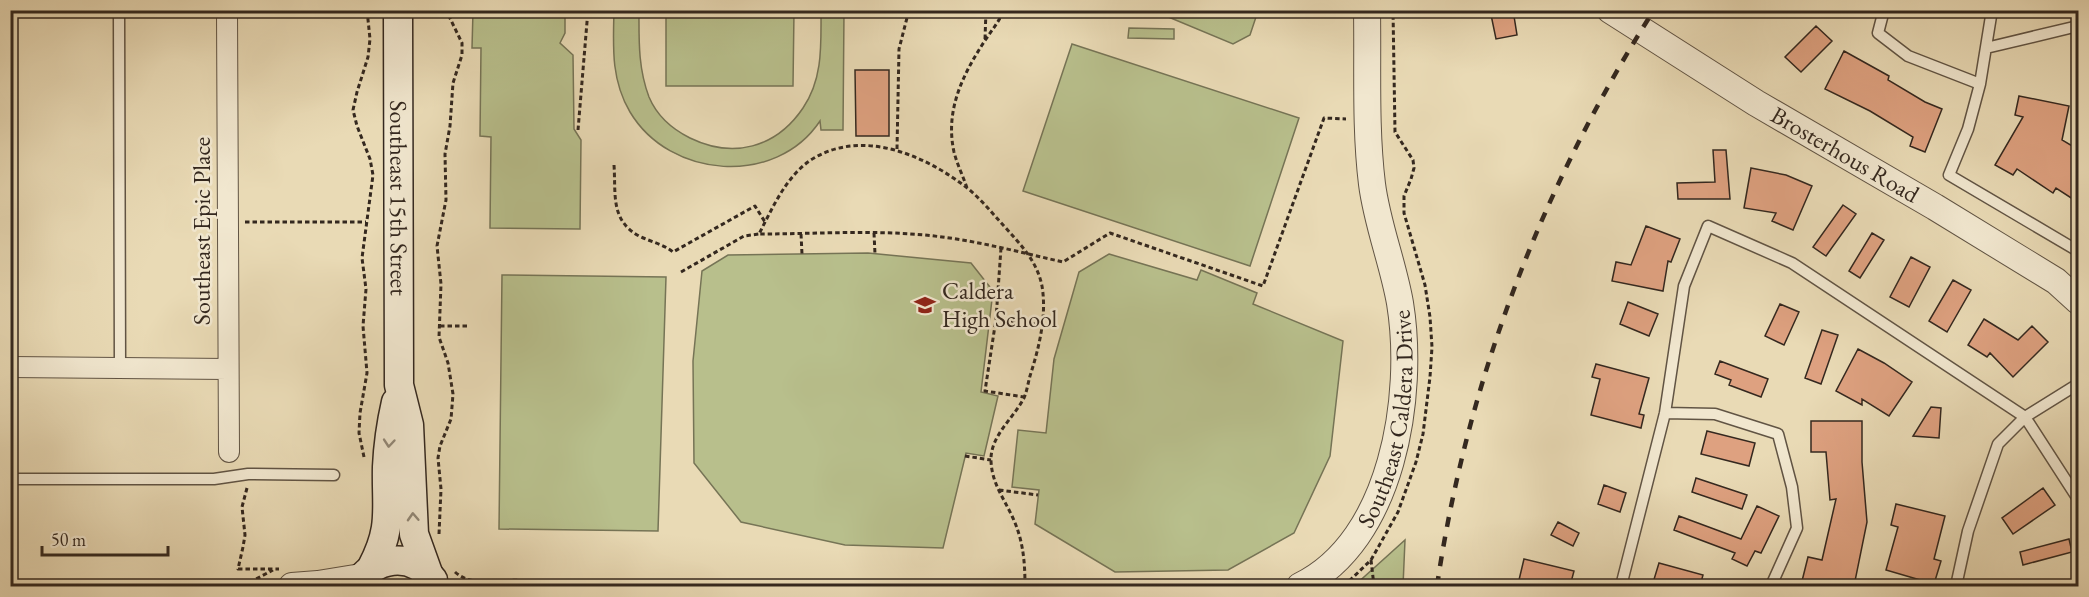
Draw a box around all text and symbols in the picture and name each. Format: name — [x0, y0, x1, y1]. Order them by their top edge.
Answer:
street label: Brosterhous Road — [1765, 99, 1926, 210]
street label: Southeast 15th Street — [383, 100, 415, 296]
street label: Southeast Epic Place — [186, 137, 217, 325]
place label: Caldera High School — [942, 275, 1058, 334]
school or university icon: Caldera High School — [913, 293, 937, 317]
street label: Southeast Caldera Drive — [1350, 308, 1419, 533]
one-way arrow — [383, 438, 396, 447]
one-way arrow — [406, 513, 419, 522]
scale bar — [42, 519, 168, 557]
text: 50 m — [51, 528, 86, 551]

